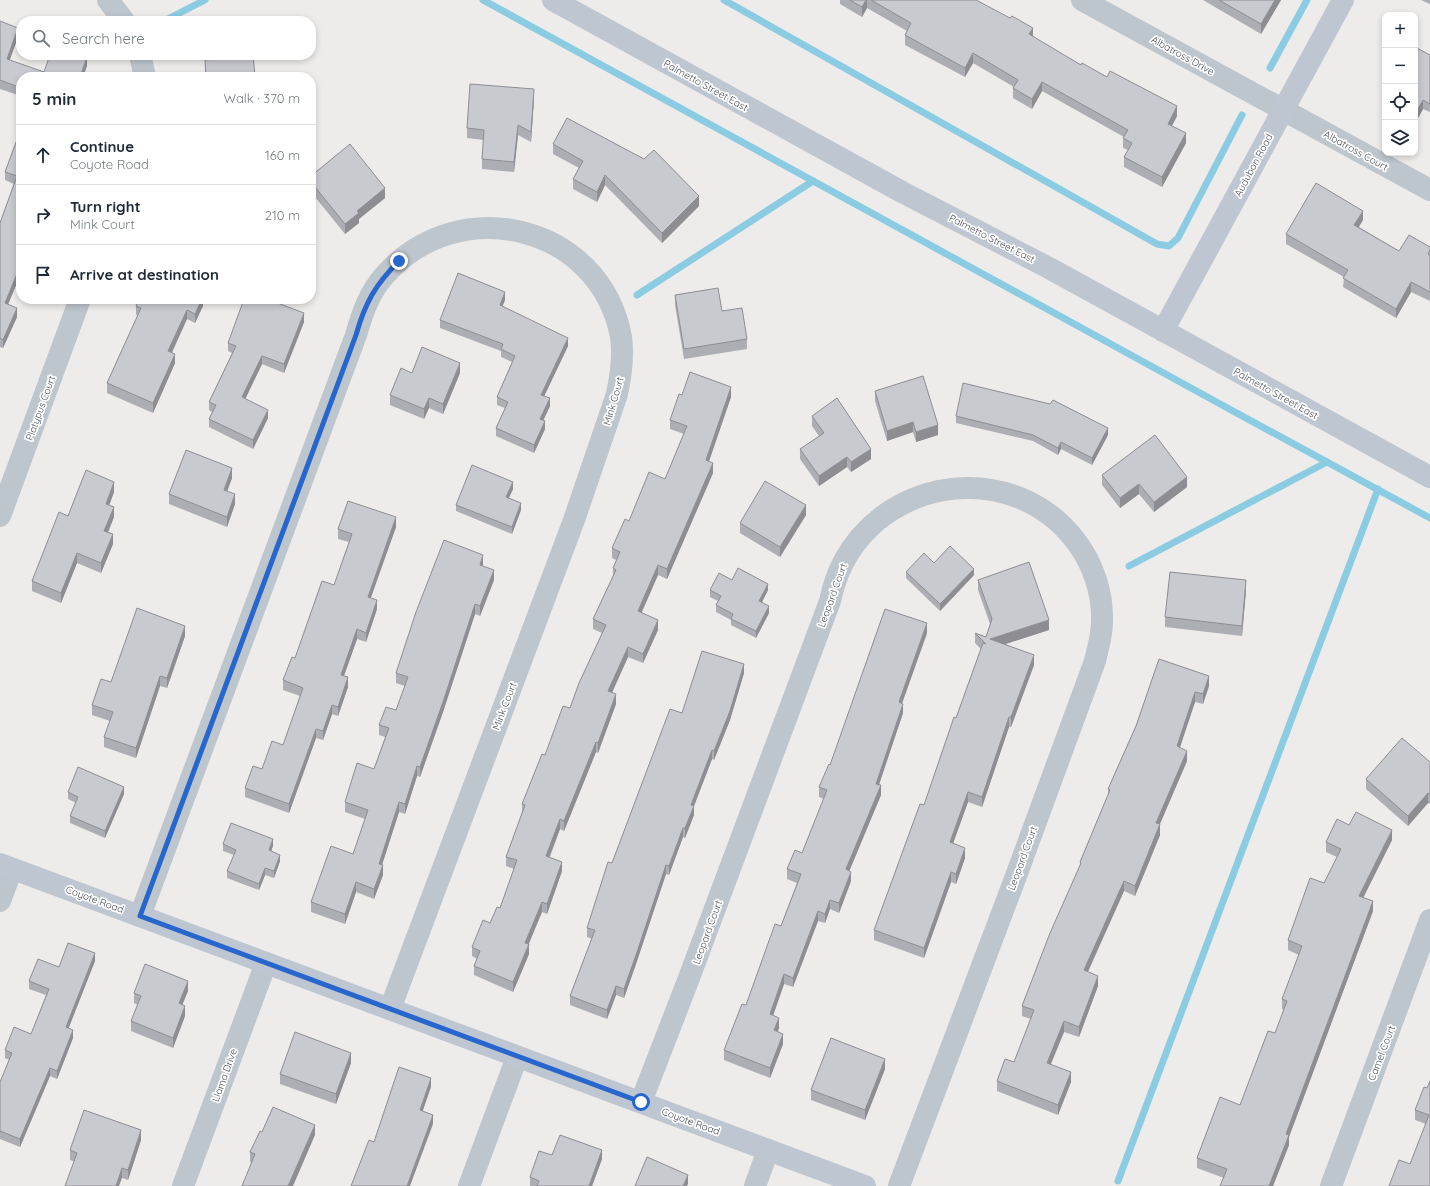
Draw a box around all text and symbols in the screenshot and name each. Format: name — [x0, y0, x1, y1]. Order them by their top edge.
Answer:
map controls — [1382, 12, 1418, 156]
button: + — [1382, 12, 1418, 48]
search box — [16, 16, 316, 60]
icon: search — [30, 27, 52, 49]
text: Search here — [62, 29, 145, 48]
street label: Albatross Drive — [1149, 33, 1217, 78]
button: − — [1382, 48, 1418, 84]
street label: Palmetto Street East — [661, 57, 751, 114]
button: locate — [1382, 84, 1418, 120]
text: 5 min — [32, 88, 76, 109]
text: Walk · 370 m — [223, 90, 300, 106]
button: layers — [1382, 120, 1418, 156]
street label: Albatross Court — [1321, 127, 1391, 174]
street label: Audubon Road — [1231, 132, 1275, 199]
text: Continue — [70, 137, 134, 156]
icon: ahead — [32, 144, 54, 166]
text: 160 m — [265, 147, 300, 163]
text: Coyote Road — [70, 156, 149, 172]
text: Turn right — [70, 197, 141, 216]
icon: right — [32, 204, 54, 226]
text: 210 m — [265, 207, 300, 223]
street label: Palmetto Street East — [947, 211, 1037, 266]
text: Mink Court — [70, 216, 135, 232]
route end — [390, 252, 408, 270]
icon: arrive — [32, 264, 54, 286]
text: Arrive at destination — [70, 265, 219, 284]
street label: Palmetto Street East — [1231, 365, 1321, 422]
street label: Platypus Court — [23, 373, 58, 442]
street label: Mink Court — [600, 375, 627, 427]
street label: Leopard Court — [815, 561, 850, 629]
street label: Mink Court — [489, 680, 520, 732]
street label: Leopard Court — [1005, 824, 1040, 892]
street label: Coyote Road — [64, 883, 126, 916]
street label: Leopard Court — [690, 898, 725, 966]
street label: Camel Court — [1365, 1023, 1398, 1083]
street label: Llama Drive — [209, 1046, 240, 1104]
route start — [632, 1093, 650, 1111]
street label: Coyote Road — [660, 1105, 722, 1138]

